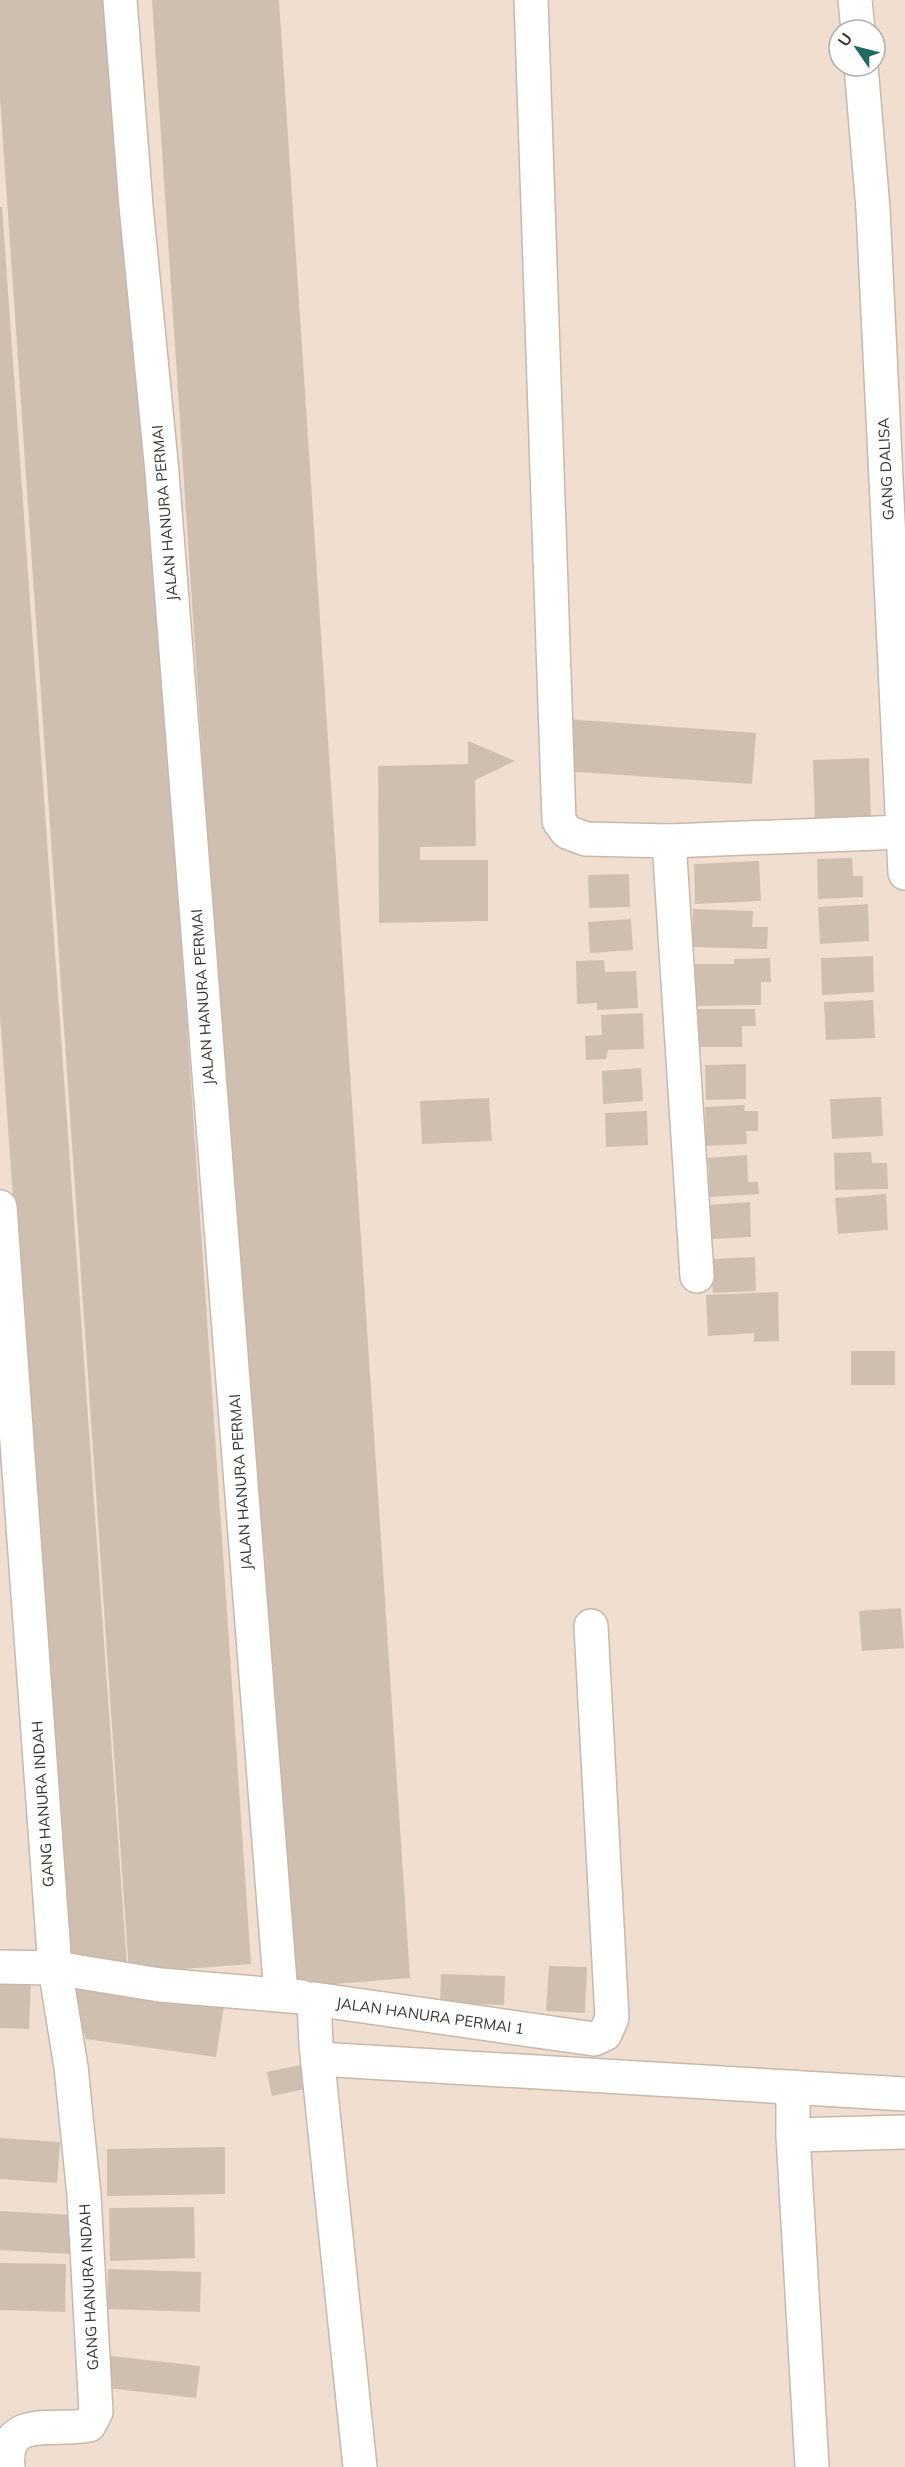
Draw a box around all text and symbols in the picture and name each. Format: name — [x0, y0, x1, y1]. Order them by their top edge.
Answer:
north arrow — [827, 18, 887, 78]
text: U — [833, 29, 856, 50]
street label: GANG DALISA — [873, 417, 898, 521]
street label: JALAN HANURA PERMAI — [147, 424, 182, 602]
street label: JALAN HANURA PERMAI — [187, 908, 218, 1086]
street label: JALAN HANURA PERMAI — [225, 1393, 256, 1571]
street label: GANG HANURA INDAH — [27, 1720, 58, 1888]
street label: JALAN HANURA PERMAI 1 — [335, 1993, 525, 2038]
street label: GANG HANURA INDAH — [75, 2203, 102, 2371]

